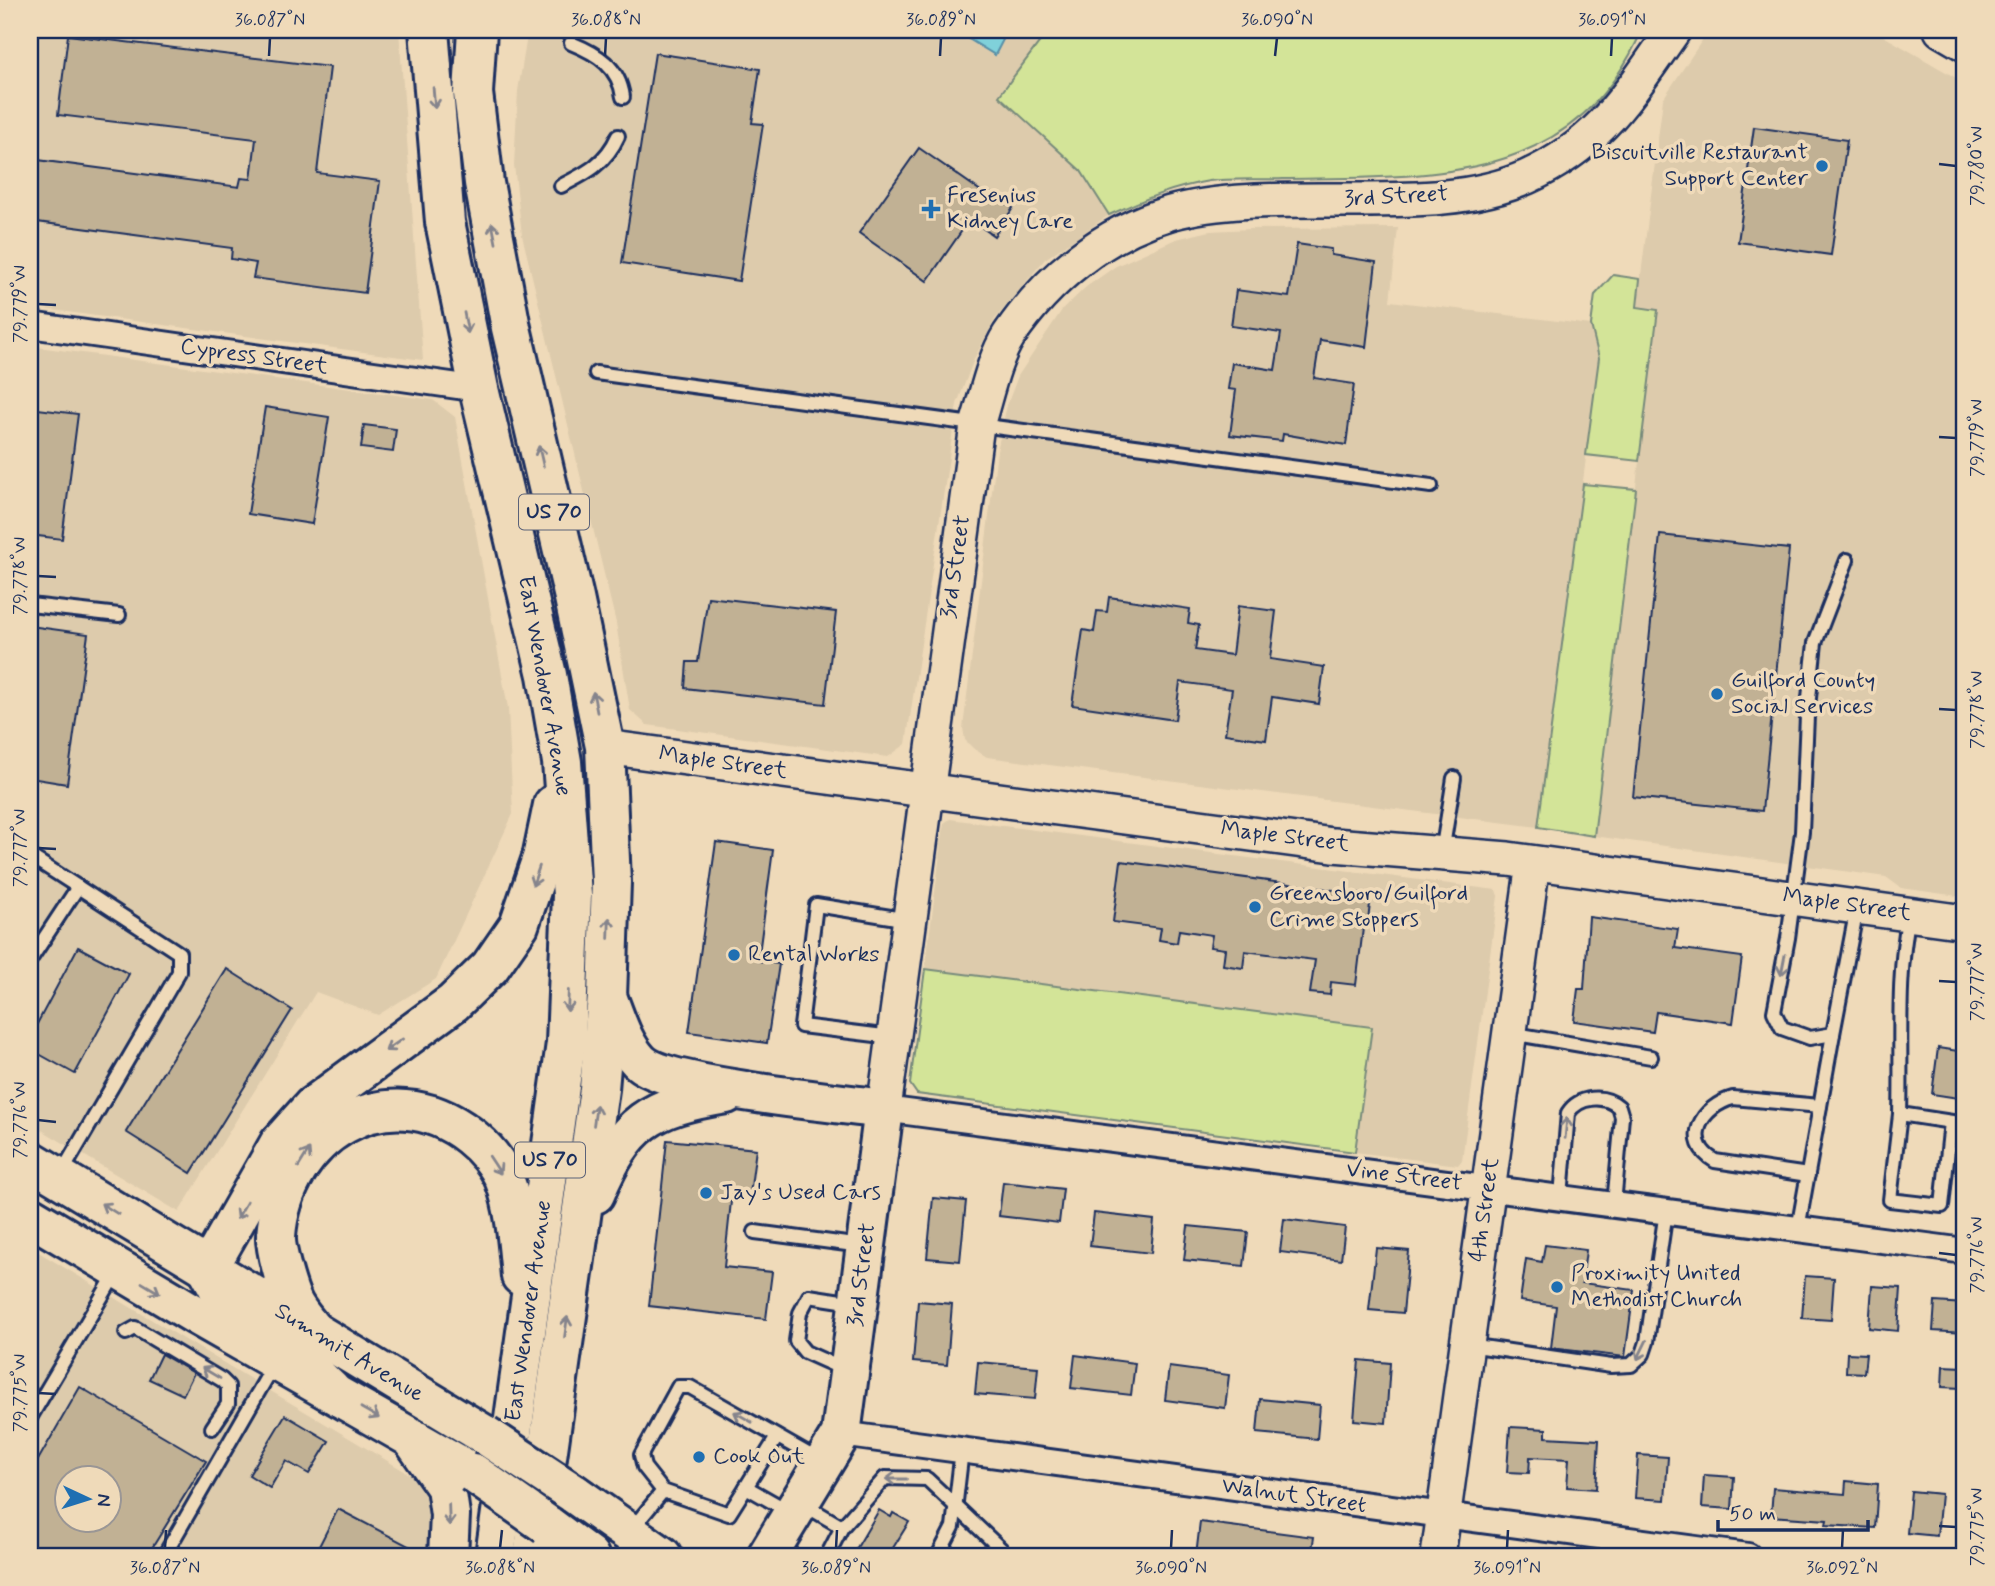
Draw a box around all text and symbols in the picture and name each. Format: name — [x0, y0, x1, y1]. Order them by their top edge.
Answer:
text: 36.087°N — [235, 8, 305, 32]
text: 36.088°N — [571, 8, 641, 32]
text: 36.089°N — [906, 8, 976, 32]
text: 36.090°N — [1241, 8, 1313, 32]
text: 36.091°N — [1578, 8, 1646, 32]
one-way arrow — [428, 86, 441, 109]
text: 79.780°W — [1965, 126, 1989, 206]
place label: Biscuitville Restaurant Support Center — [1591, 138, 1808, 194]
marker: Biscuitville Restaurant Support Center — [1814, 158, 1830, 174]
street label: 3rd Street — [1343, 179, 1449, 215]
place label: Fresenius Kidney Care — [947, 181, 1073, 237]
marker: Fresenius Kidney Care — [921, 199, 941, 219]
one-way arrow — [486, 223, 500, 245]
text: 79.779°W — [8, 265, 32, 343]
one-way arrow — [460, 311, 473, 334]
street label: Cypress Street — [178, 332, 330, 382]
text: 79.779°W — [1965, 399, 1989, 477]
one-way arrow — [534, 445, 547, 468]
road number: US 70 — [519, 494, 589, 530]
street label: 3rd Street — [934, 513, 978, 621]
text: 79.778°W — [8, 537, 32, 615]
street label: East Wendover Avenue — [510, 573, 578, 799]
place label: Guilford County Social Services — [1731, 666, 1875, 722]
text: 79.778°W — [1965, 671, 1989, 749]
marker: Guilford County Social Services — [1709, 686, 1725, 702]
one-way arrow — [588, 691, 602, 714]
street label: Maple Street — [657, 739, 790, 787]
text: 79.777°W — [8, 809, 32, 887]
street label: Maple Street — [1219, 814, 1352, 860]
one-way arrow — [529, 864, 541, 886]
place label: Greensboro/Guilford Crime Stoppers — [1269, 879, 1468, 935]
street label: Maple Street — [1781, 881, 1914, 929]
marker: Greensboro/Guilford Crime Stoppers — [1247, 899, 1263, 915]
one-way arrow — [603, 917, 616, 940]
place label: Rental Works — [748, 940, 880, 970]
text: 79.777°W — [1965, 943, 1989, 1021]
marker: Rental Works — [726, 947, 742, 963]
one-way arrow — [1776, 953, 1789, 976]
one-way arrow — [561, 989, 574, 1012]
one-way arrow — [385, 1038, 404, 1052]
text: 79.776°W — [8, 1082, 32, 1158]
one-way arrow — [589, 1104, 602, 1127]
one-way arrow — [1560, 1117, 1573, 1140]
road number: US 70 — [515, 1142, 585, 1178]
one-way arrow — [297, 1149, 312, 1168]
one-way arrow — [488, 1155, 503, 1174]
street label: Vine Street — [1344, 1155, 1464, 1199]
street label: 4th Street — [1463, 1156, 1507, 1264]
place label: Jay's Used Cars — [720, 1178, 881, 1208]
marker: Jay's Used Cars — [698, 1185, 714, 1201]
street label: East Wendover Avenue — [499, 1198, 559, 1424]
one-way arrow — [235, 1199, 249, 1219]
one-way arrow — [101, 1201, 120, 1216]
text: 79.776°W — [1965, 1217, 1989, 1293]
street label: 3rd Street — [841, 1221, 883, 1329]
place label: Proximity United Methodist Church — [1571, 1259, 1742, 1315]
marker: Proximity United Methodist Church — [1549, 1279, 1565, 1295]
one-way arrow — [141, 1282, 161, 1296]
street label: Summit Avenue — [269, 1297, 429, 1410]
one-way arrow — [560, 1316, 573, 1339]
one-way arrow — [1635, 1339, 1648, 1360]
text: 79.775°W — [8, 1354, 32, 1432]
one-way arrow — [202, 1366, 222, 1380]
one-way arrow — [360, 1406, 380, 1420]
one-way arrow — [733, 1410, 753, 1424]
place label: Cook Out — [713, 1442, 805, 1472]
marker: Cook Out — [691, 1449, 707, 1465]
north arrow — [52, 1464, 122, 1534]
street label: Walnut Street — [1220, 1471, 1368, 1521]
one-way arrow — [885, 1472, 908, 1486]
scale bar — [1718, 1488, 1869, 1532]
text: 79.775°W — [1965, 1488, 1989, 1566]
text: N — [91, 1493, 116, 1507]
text: 50 m — [1729, 1500, 1776, 1528]
one-way arrow — [442, 1503, 456, 1526]
text: 36.087°N — [130, 1556, 200, 1580]
text: 36.088°N — [465, 1556, 535, 1580]
text: 36.089°N — [801, 1556, 871, 1580]
text: 36.090°N — [1135, 1556, 1207, 1580]
text: 36.091°N — [1473, 1556, 1541, 1580]
text: 36.092°N — [1806, 1556, 1878, 1580]

